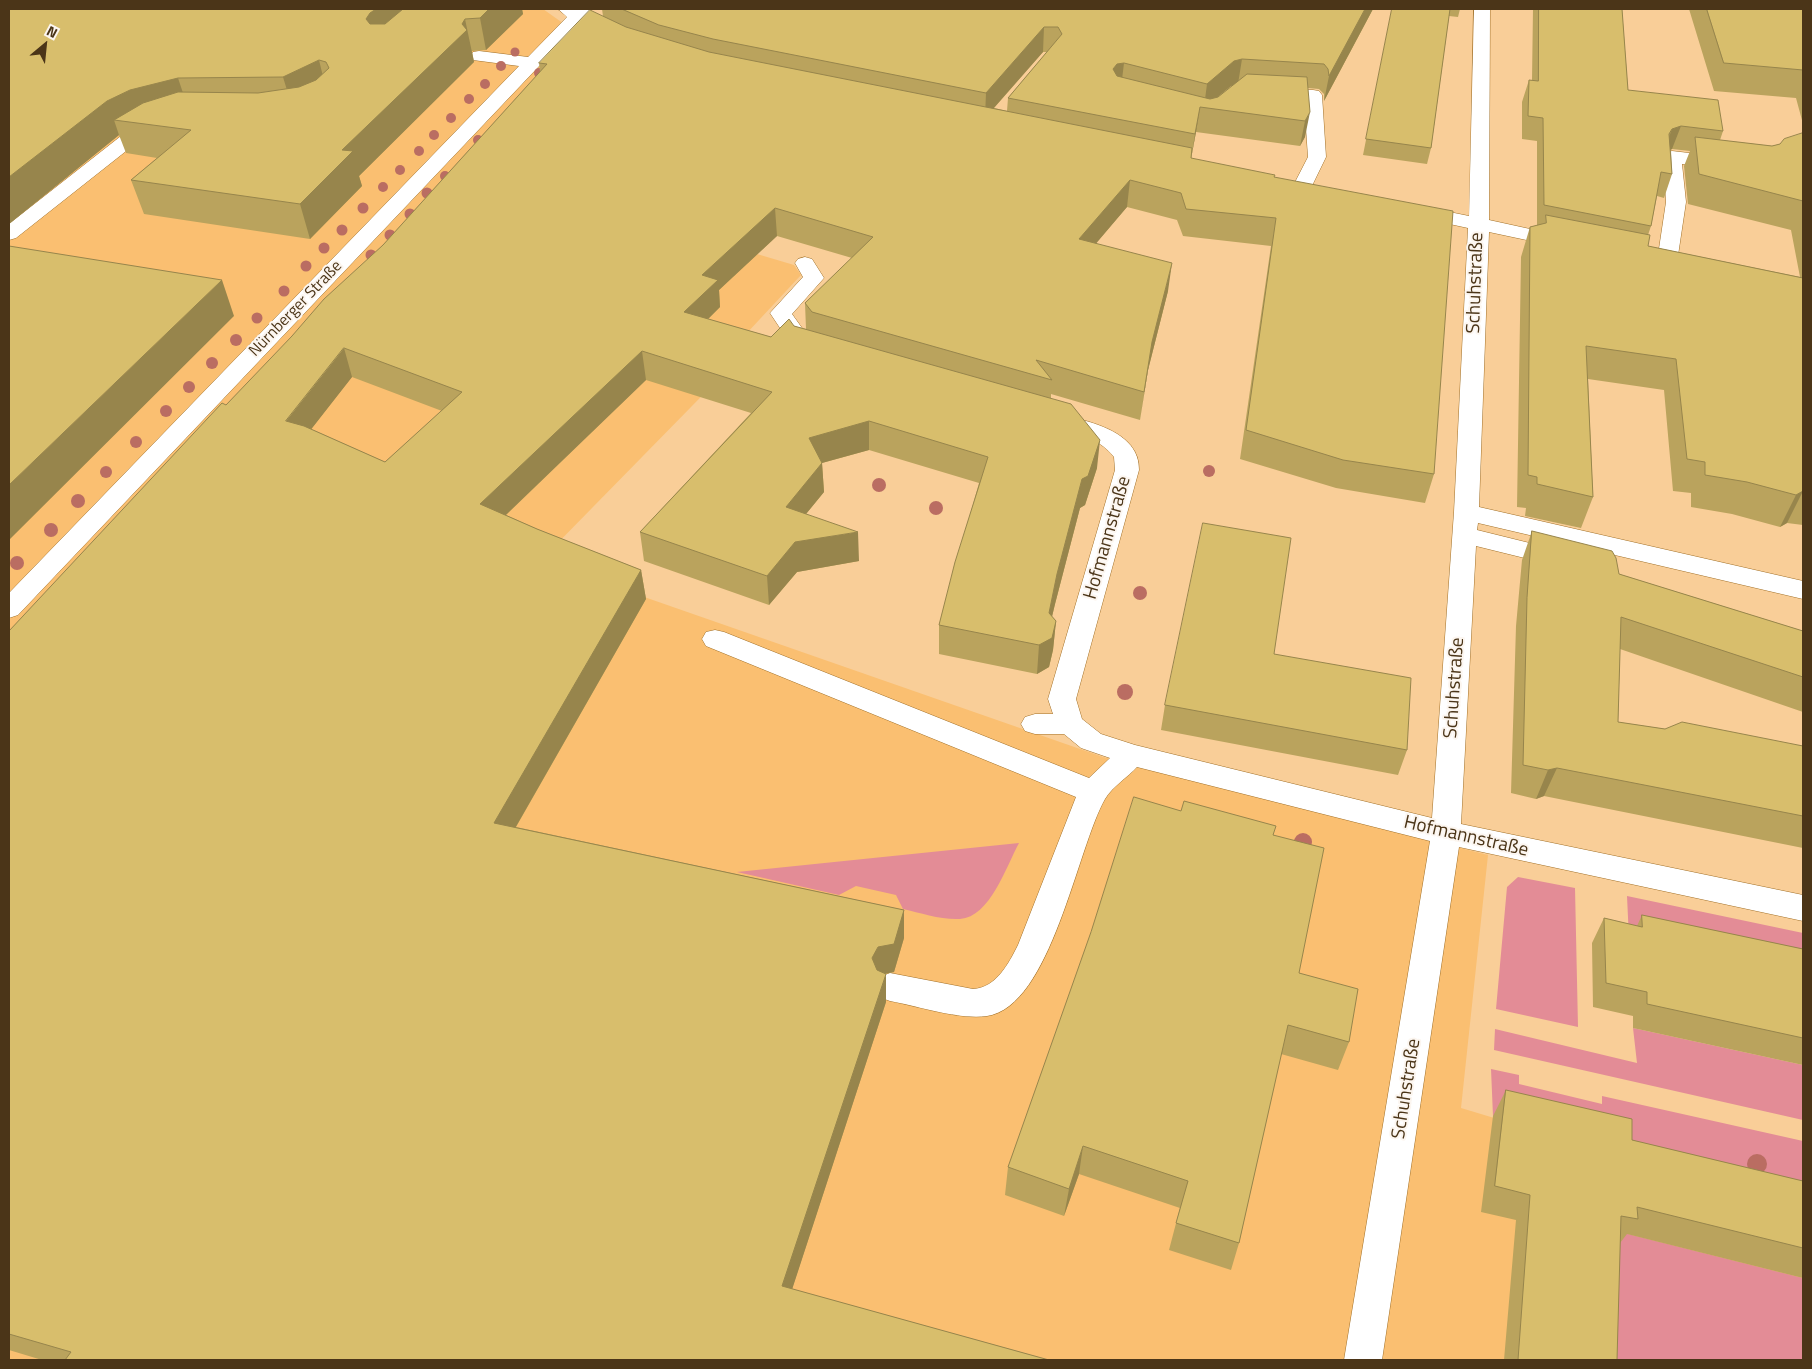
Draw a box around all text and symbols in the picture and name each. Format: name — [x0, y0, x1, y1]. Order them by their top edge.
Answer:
north arrow — [20, 20, 70, 70]
text: N — [43, 20, 61, 43]
street label: Schuhstraße — [1463, 232, 1489, 334]
street label: Nürnberger Straße — [245, 257, 347, 361]
street label: Hofmannstraße — [1080, 474, 1136, 602]
street label: Schuhstraße — [1440, 637, 1470, 739]
street label: Hofmannstraße — [1402, 812, 1530, 862]
street label: Schuhstraße — [1388, 1037, 1426, 1141]

